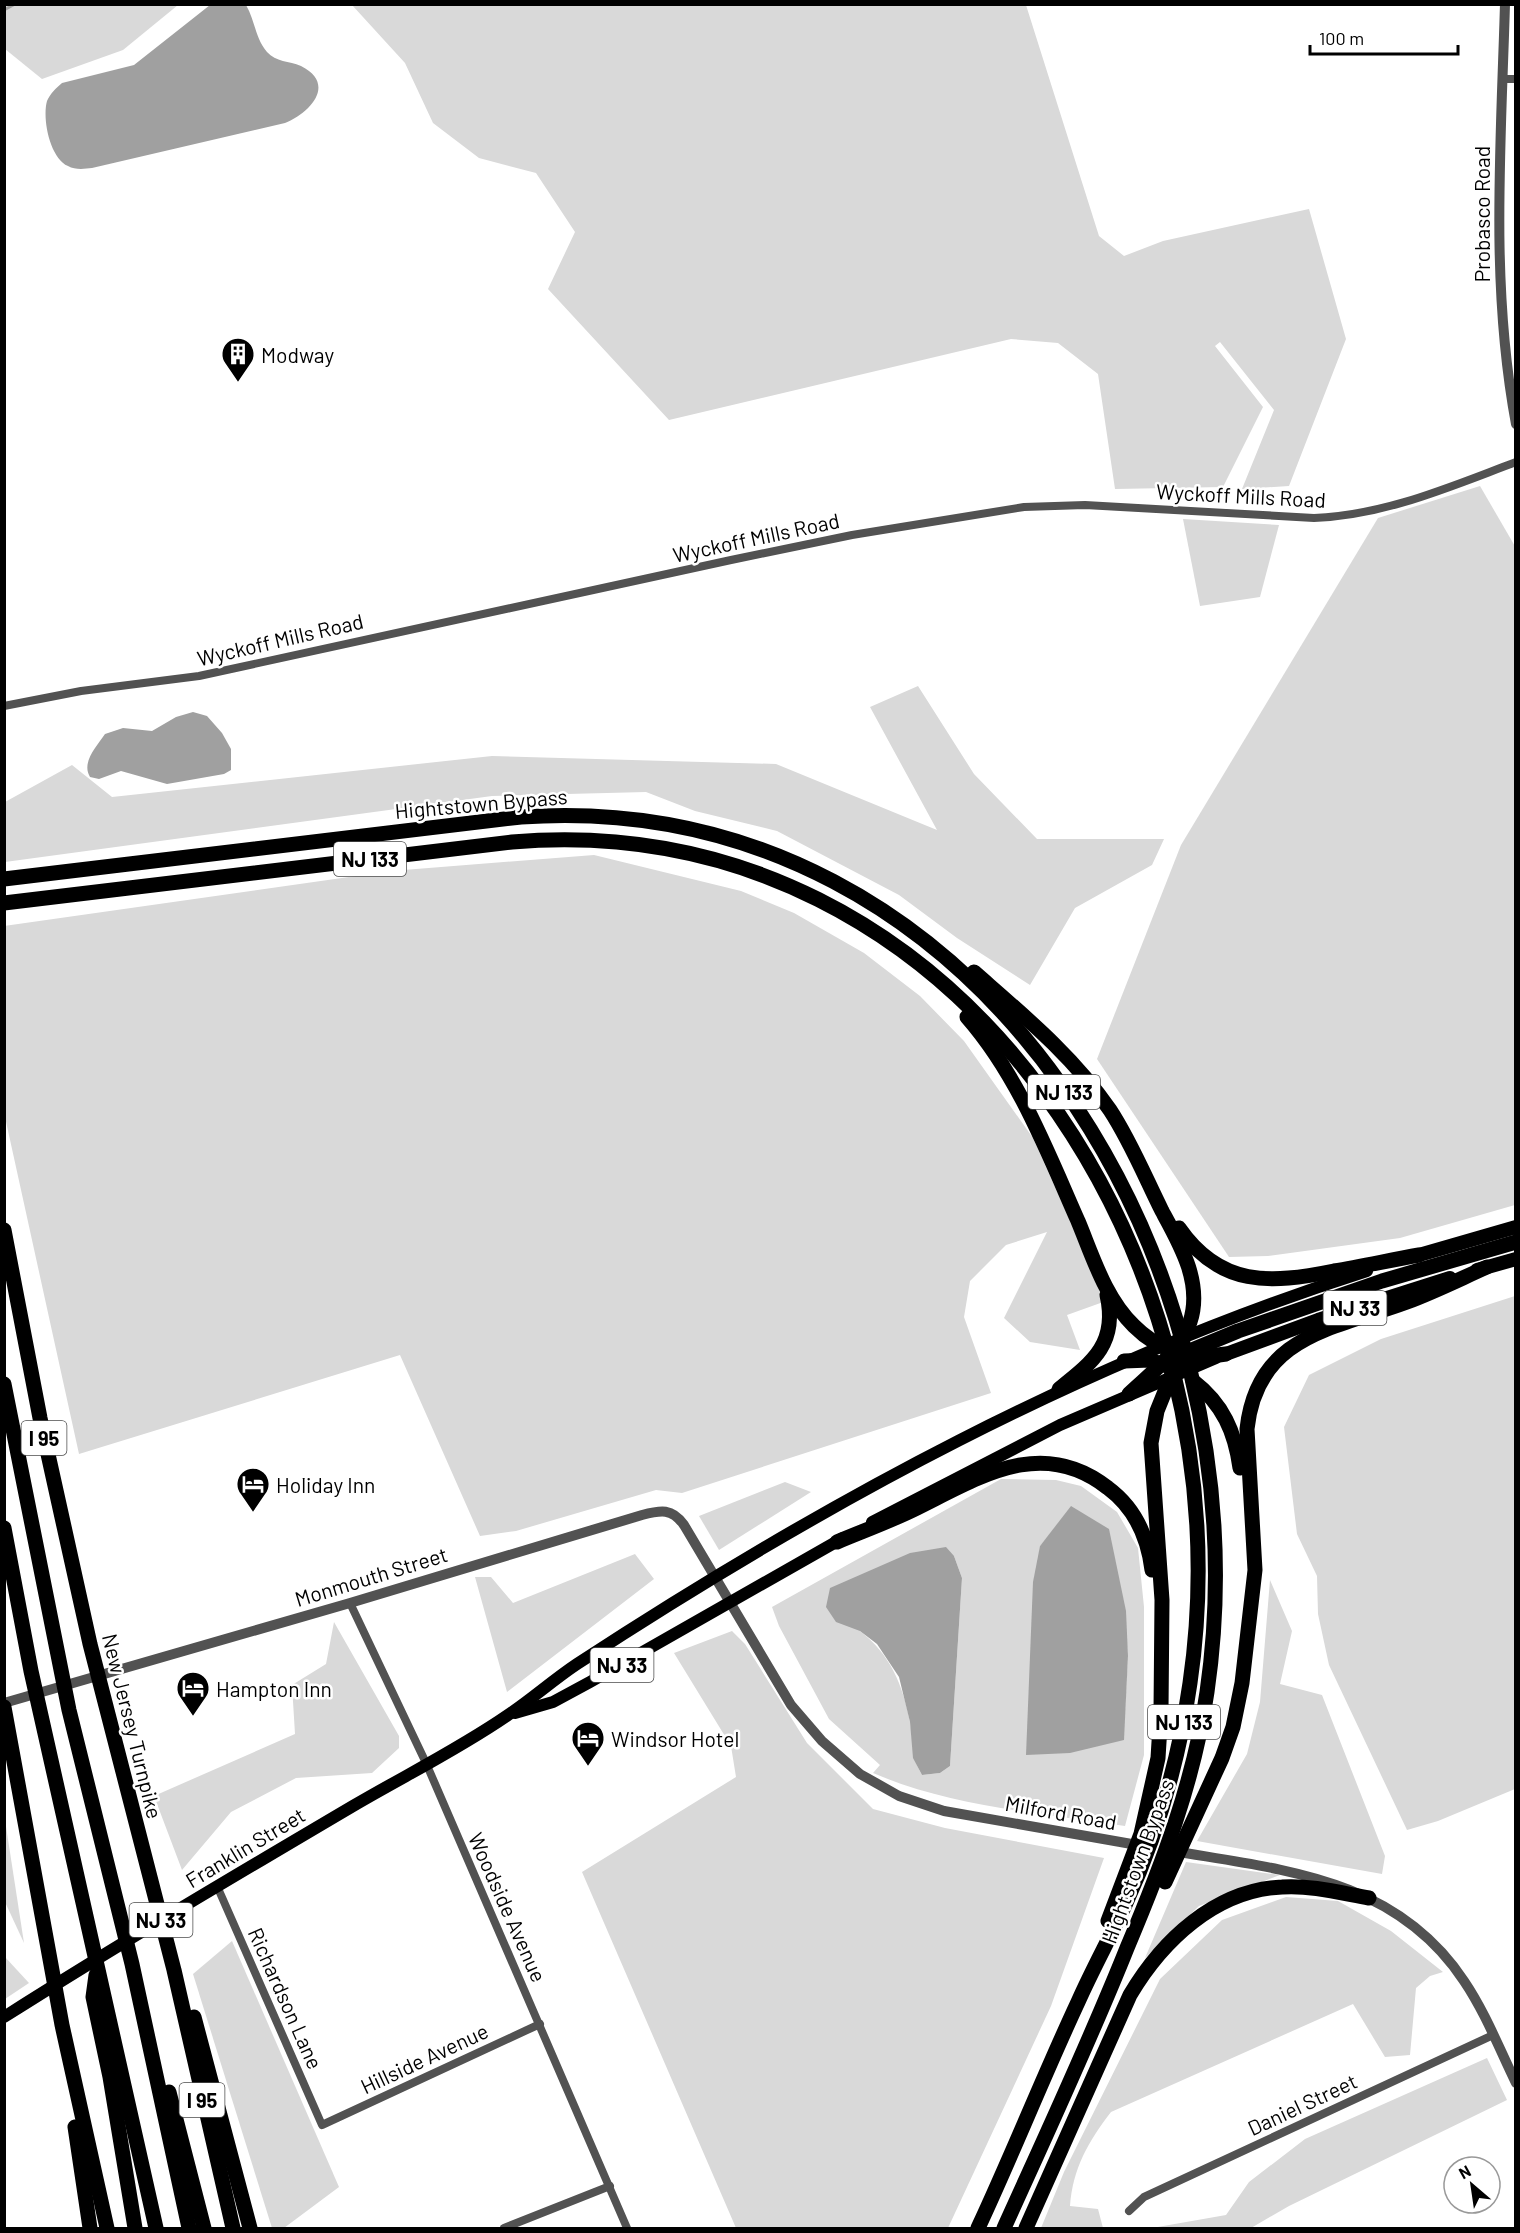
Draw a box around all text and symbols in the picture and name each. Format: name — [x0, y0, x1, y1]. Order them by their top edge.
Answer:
scale bar — [1310, 18, 1458, 56]
text: 100 m — [1319, 27, 1364, 49]
street label: Probasco Road — [1469, 146, 1494, 282]
building icon: Modway — [220, 336, 256, 383]
place label: Modway — [261, 342, 334, 367]
street label: Wyckoff Mills Road — [1156, 478, 1326, 512]
street label: Wyckoff Mills Road — [670, 507, 842, 567]
street label: Wyckoff Mills Road — [194, 608, 366, 670]
street label: Hightstown Bypass — [394, 783, 568, 823]
road number: NJ 133 — [334, 842, 406, 876]
road number: NJ 133 — [1028, 1075, 1100, 1109]
road number: NJ 33 — [1324, 1291, 1386, 1325]
road number: I 95 — [22, 1421, 66, 1455]
hotel icon: Holiday Inn — [235, 1466, 271, 1513]
place label: Holiday Inn — [276, 1472, 375, 1497]
street label: Monmouth Street — [292, 1541, 450, 1611]
street label: New Jersey Turnpike — [98, 1631, 168, 1821]
road number: NJ 33 — [590, 1648, 654, 1682]
hotel icon: Hampton Inn — [175, 1670, 211, 1717]
place label: Hampton Inn — [216, 1676, 332, 1701]
road number: NJ 133 — [1148, 1705, 1220, 1739]
hotel icon: Windsor Hotel — [570, 1720, 606, 1767]
place label: Windsor Hotel — [611, 1726, 739, 1751]
street label: Hightstown Bypass — [1096, 1775, 1178, 1947]
street label: Milford Road — [1003, 1790, 1119, 1834]
street label: Franklin Street — [181, 1802, 309, 1892]
street label: Woodside Avenue — [464, 1828, 552, 1986]
road number: NJ 33 — [130, 1903, 192, 1937]
street label: Richardson Lane — [244, 1923, 328, 2073]
street label: Hillside Avenue — [356, 2018, 492, 2098]
street label: Daniel Street — [1243, 2068, 1361, 2140]
road number: I 95 — [180, 2083, 224, 2117]
north arrow — [1442, 2155, 1502, 2215]
text: N — [1455, 2161, 1474, 2182]

